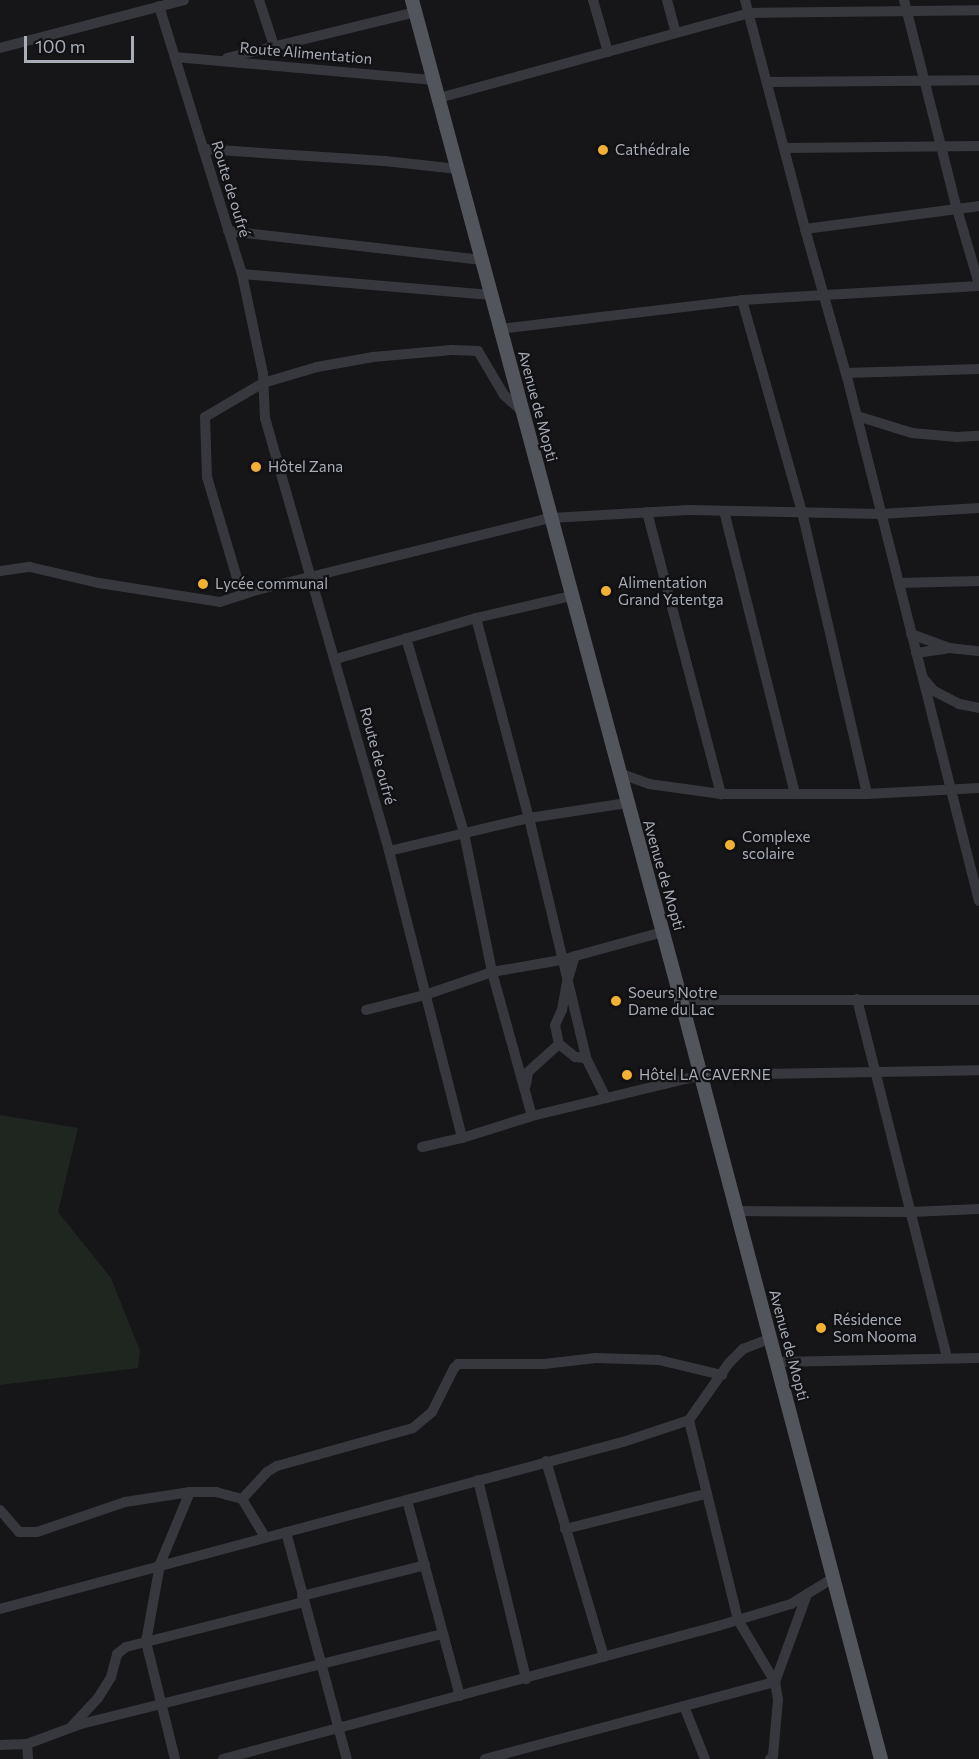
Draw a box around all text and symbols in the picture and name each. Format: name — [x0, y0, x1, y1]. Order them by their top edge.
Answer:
scale bar — [27, 24, 136, 62]
text: 100 m — [35, 35, 85, 57]
street label: Route Alimentation — [239, 38, 373, 68]
street label: Route de oufré — [208, 139, 254, 239]
place label: Cathédrale — [615, 141, 690, 159]
marker: Cathédrale — [596, 143, 610, 157]
street label: Avenue de Mopti — [515, 348, 561, 464]
place label: Hôtel Zana — [268, 458, 343, 476]
marker: Hôtel Zana — [249, 460, 263, 474]
place label: Alimentation Grand Yatentga — [618, 573, 724, 608]
place label: Lycée communal — [215, 575, 328, 593]
marker: Lycée communal — [196, 577, 210, 591]
marker: Alimentation Grand Yatentga — [599, 584, 613, 598]
street label: Route de oufré — [356, 705, 400, 807]
street label: Avenue de Mopti — [640, 818, 688, 932]
place label: Complexe scolaire — [742, 827, 810, 862]
marker: Complexe scolaire — [723, 838, 737, 852]
place label: Soeurs Notre Dame du Lac — [628, 983, 717, 1018]
marker: Soeurs Notre Dame du Lac — [609, 994, 623, 1008]
place label: Hôtel LA CAVERNE — [639, 1066, 771, 1084]
marker: Hôtel LA CAVERNE — [620, 1068, 634, 1082]
street label: Avenue de Mopti — [766, 1287, 812, 1403]
place label: Résidence Som Nooma — [833, 1310, 917, 1345]
marker: Résidence Som Nooma — [814, 1321, 828, 1335]

